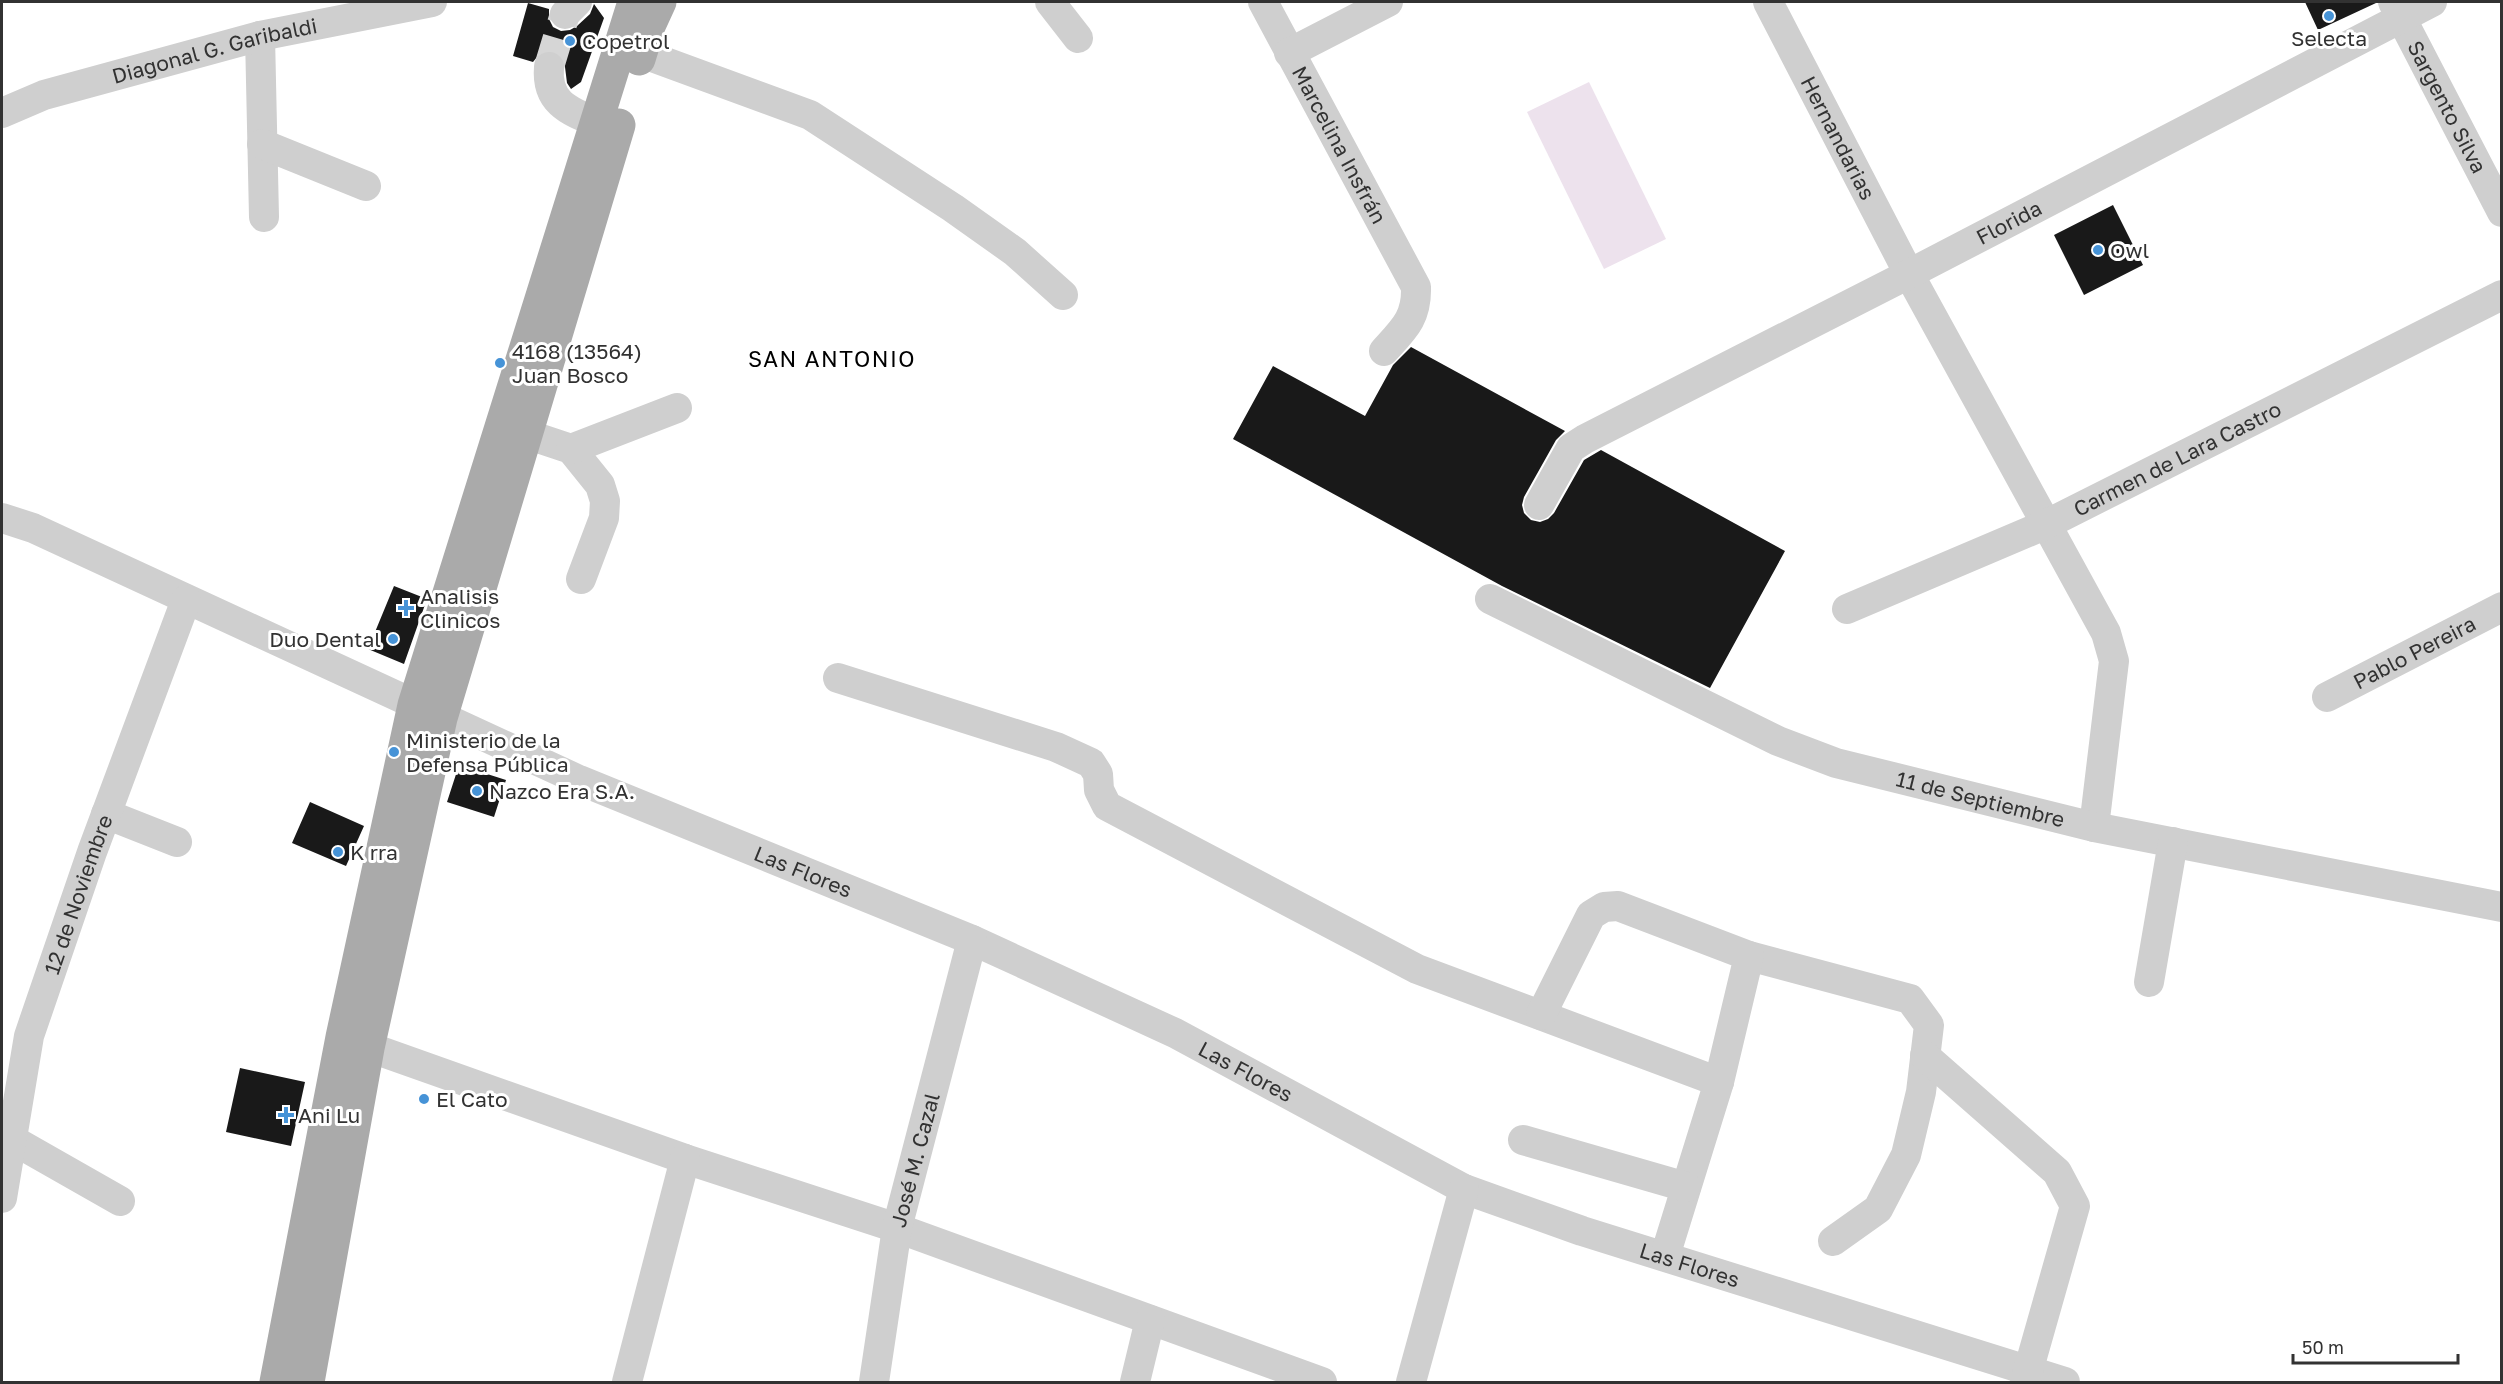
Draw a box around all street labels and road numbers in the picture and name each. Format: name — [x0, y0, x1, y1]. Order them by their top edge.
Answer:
street label: Diagonal G. Garibaldi — [109, 12, 319, 89]
street label: Sargento Silva — [2402, 36, 2492, 177]
street label: Marcelina Insfrán — [1287, 61, 1392, 228]
street label: Hernandarias — [1796, 72, 1881, 204]
street label: Florida — [1972, 194, 2046, 250]
street label: Carmen de Lara Castro — [2069, 395, 2285, 522]
street label: Pablo Pereira — [2349, 610, 2480, 694]
street label: 11 de Septiembre — [1894, 765, 2067, 832]
street label: 12 de Noviembre — [38, 811, 118, 978]
street label: Las Flores — [750, 840, 856, 903]
street label: Las Flores — [1194, 1035, 1297, 1107]
street label: José M. Cazal — [885, 1090, 945, 1230]
street label: Las Flores — [1636, 1237, 1743, 1292]

